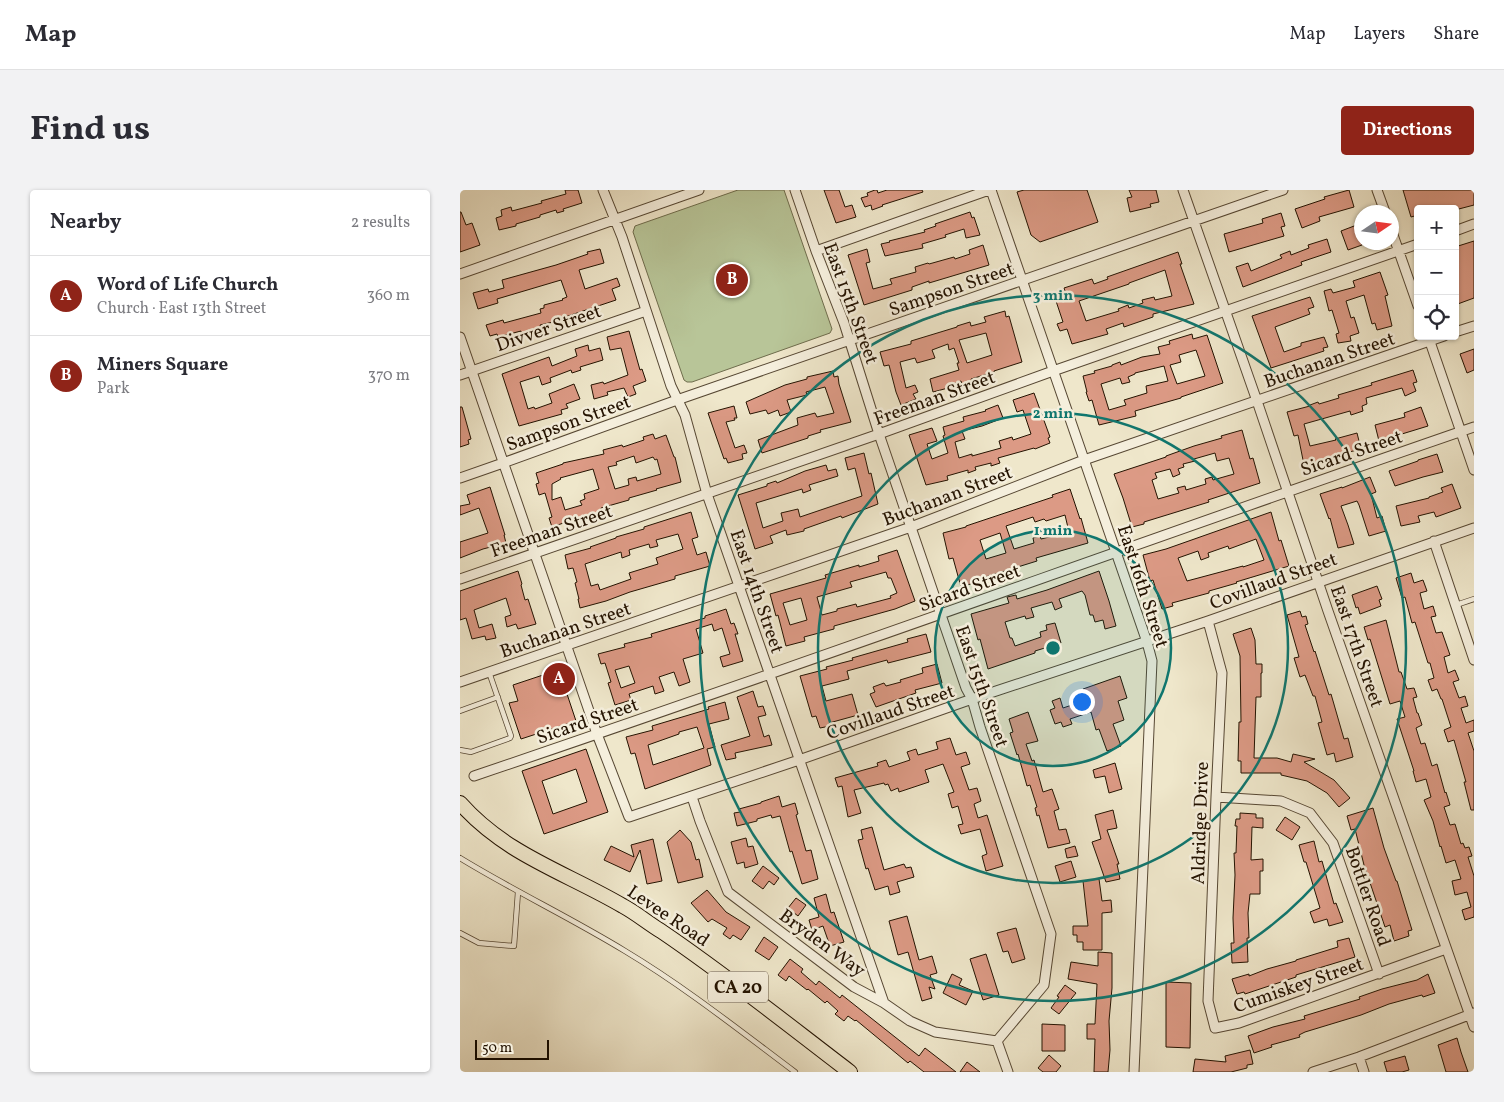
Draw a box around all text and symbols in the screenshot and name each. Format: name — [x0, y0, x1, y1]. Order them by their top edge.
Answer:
text: Map — [25, 18, 76, 52]
text: Map — [1289, 22, 1325, 47]
text: Layers — [1353, 22, 1405, 47]
text: Share — [1433, 22, 1479, 47]
text: Find us — [30, 106, 150, 154]
button: Directions — [1341, 106, 1474, 155]
north arrow — [1354, 205, 1399, 250]
map controls — [1414, 205, 1459, 340]
button: + — [1414, 205, 1459, 250]
text: Nearby — [50, 208, 121, 237]
text: 2 results — [351, 212, 410, 234]
street label: East 15th Street — [816, 239, 884, 368]
button: − — [1414, 250, 1459, 295]
street label: Sampson Street — [886, 256, 1018, 323]
pin: B — [716, 261, 748, 299]
text: Word of Life Church — [97, 272, 278, 298]
text: A — [60, 285, 72, 307]
text: 360 m — [367, 285, 410, 307]
text: 3 min — [1033, 286, 1073, 307]
button: locate — [1414, 295, 1459, 340]
text: Church · East 13th Street — [97, 298, 267, 320]
street label: Divver Street — [492, 299, 605, 359]
street label: Buchanan Street — [1261, 326, 1399, 396]
text: Miners Square — [97, 352, 228, 378]
text: B — [61, 365, 71, 387]
text: 370 m — [368, 365, 410, 387]
street label: Freeman Street — [870, 365, 999, 433]
text: Park — [97, 378, 130, 400]
street label: Sampson Street — [503, 389, 635, 458]
text: 2 min — [1033, 404, 1073, 425]
street label: Sicard Street — [1297, 424, 1407, 484]
street label: Buchanan Street — [879, 460, 1017, 534]
street label: Freeman Street — [487, 499, 616, 565]
text: 1 min — [1034, 521, 1072, 542]
street label: East 16th Street — [1110, 522, 1174, 652]
street label: East 14th Street — [723, 526, 790, 658]
street label: Covillaud Street — [1206, 547, 1341, 617]
street label: Sicard Street — [915, 558, 1024, 619]
street label: East 17th Street — [1323, 582, 1389, 712]
street label: Buchanan Street — [497, 596, 635, 666]
street label: East 15th Street — [948, 622, 1014, 752]
centre of rings — [1044, 639, 1062, 657]
pin: A — [543, 660, 575, 698]
street label: Covillaud Street — [823, 679, 959, 747]
your location — [1069, 689, 1095, 715]
street label: Sicard Street — [533, 692, 643, 752]
street label: Aldridge Drive — [1186, 761, 1216, 885]
street label: Bottler Road — [1338, 843, 1396, 950]
street label: Levee Road — [622, 880, 714, 954]
street label: Bryden Way — [773, 903, 870, 984]
street label: Cumiskey Street — [1230, 951, 1367, 1020]
road number: CA 20 — [708, 972, 768, 1002]
scale bar — [475, 1037, 549, 1060]
text: 50 m — [482, 1039, 512, 1058]

